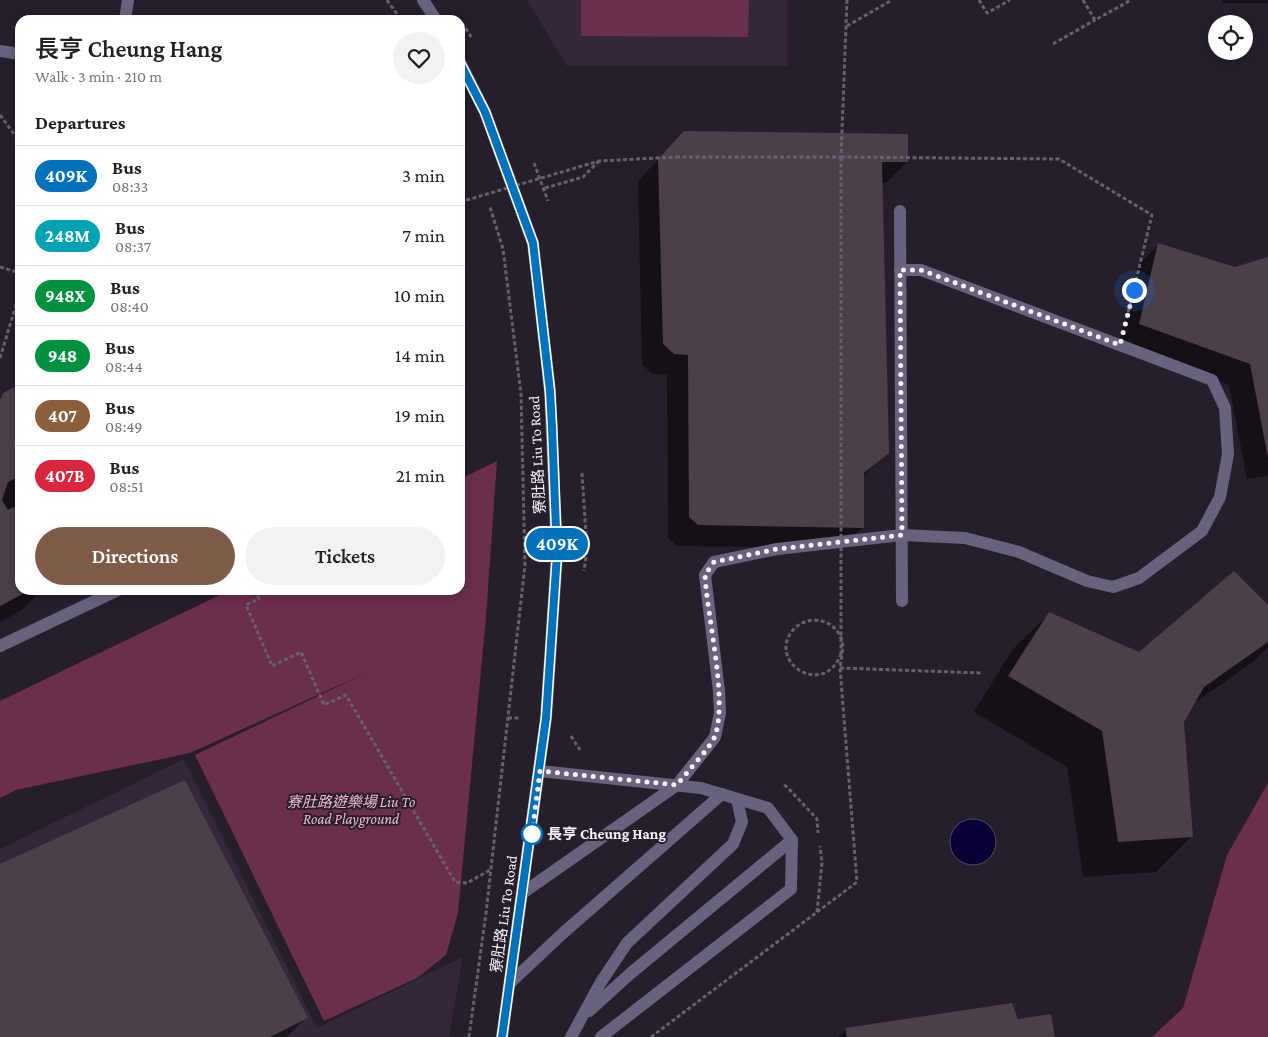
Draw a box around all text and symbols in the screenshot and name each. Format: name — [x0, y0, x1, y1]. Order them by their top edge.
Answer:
map controls — [1208, 15, 1253, 60]
button: locate — [1208, 15, 1253, 60]
button: heart — [393, 32, 445, 84]
text: 長亨 Cheung Hang — [35, 35, 222, 62]
text: Walk · 3 min · 210 m — [35, 68, 162, 85]
text: Departures — [35, 112, 126, 133]
text: Bus — [112, 157, 142, 178]
text: 3 min — [402, 165, 445, 186]
text: 409K — [45, 166, 87, 186]
text: 08:33 — [112, 178, 148, 195]
text: Bus — [115, 217, 145, 238]
text: 7 min — [402, 225, 445, 246]
text: 248M — [45, 226, 90, 246]
text: 08:37 — [115, 238, 151, 255]
text: Bus — [110, 277, 140, 298]
your location — [1122, 278, 1147, 303]
text: 10 min — [394, 285, 445, 306]
text: 948X — [45, 286, 85, 306]
text: 08:40 — [110, 298, 149, 315]
text: Bus — [105, 337, 135, 358]
text: 14 min — [395, 345, 445, 366]
text: 948 — [48, 346, 77, 366]
text: 08:44 — [105, 358, 143, 375]
street label: 寮肚路 Liu To Road — [526, 395, 548, 514]
text: Bus — [105, 397, 135, 418]
text: 19 min — [395, 405, 445, 426]
text: 407 — [48, 406, 77, 426]
text: 08:49 — [105, 418, 142, 435]
text: Bus — [110, 457, 139, 478]
text: 21 min — [396, 465, 445, 486]
text: 407B — [45, 466, 85, 486]
text: 08:51 — [110, 478, 144, 495]
button: Directions — [35, 527, 235, 585]
button: Tickets — [245, 527, 445, 585]
line badge: 409K — [522, 528, 592, 560]
text: 409K — [536, 534, 578, 554]
park label: 寮肚路遊樂場 Liu To Road Playground — [287, 794, 415, 828]
marker: 長亨 Cheung Hang — [521, 823, 543, 845]
place label: 長亨 Cheung Hang — [547, 826, 666, 842]
street label: 寮肚路 Liu To Road — [488, 854, 520, 974]

